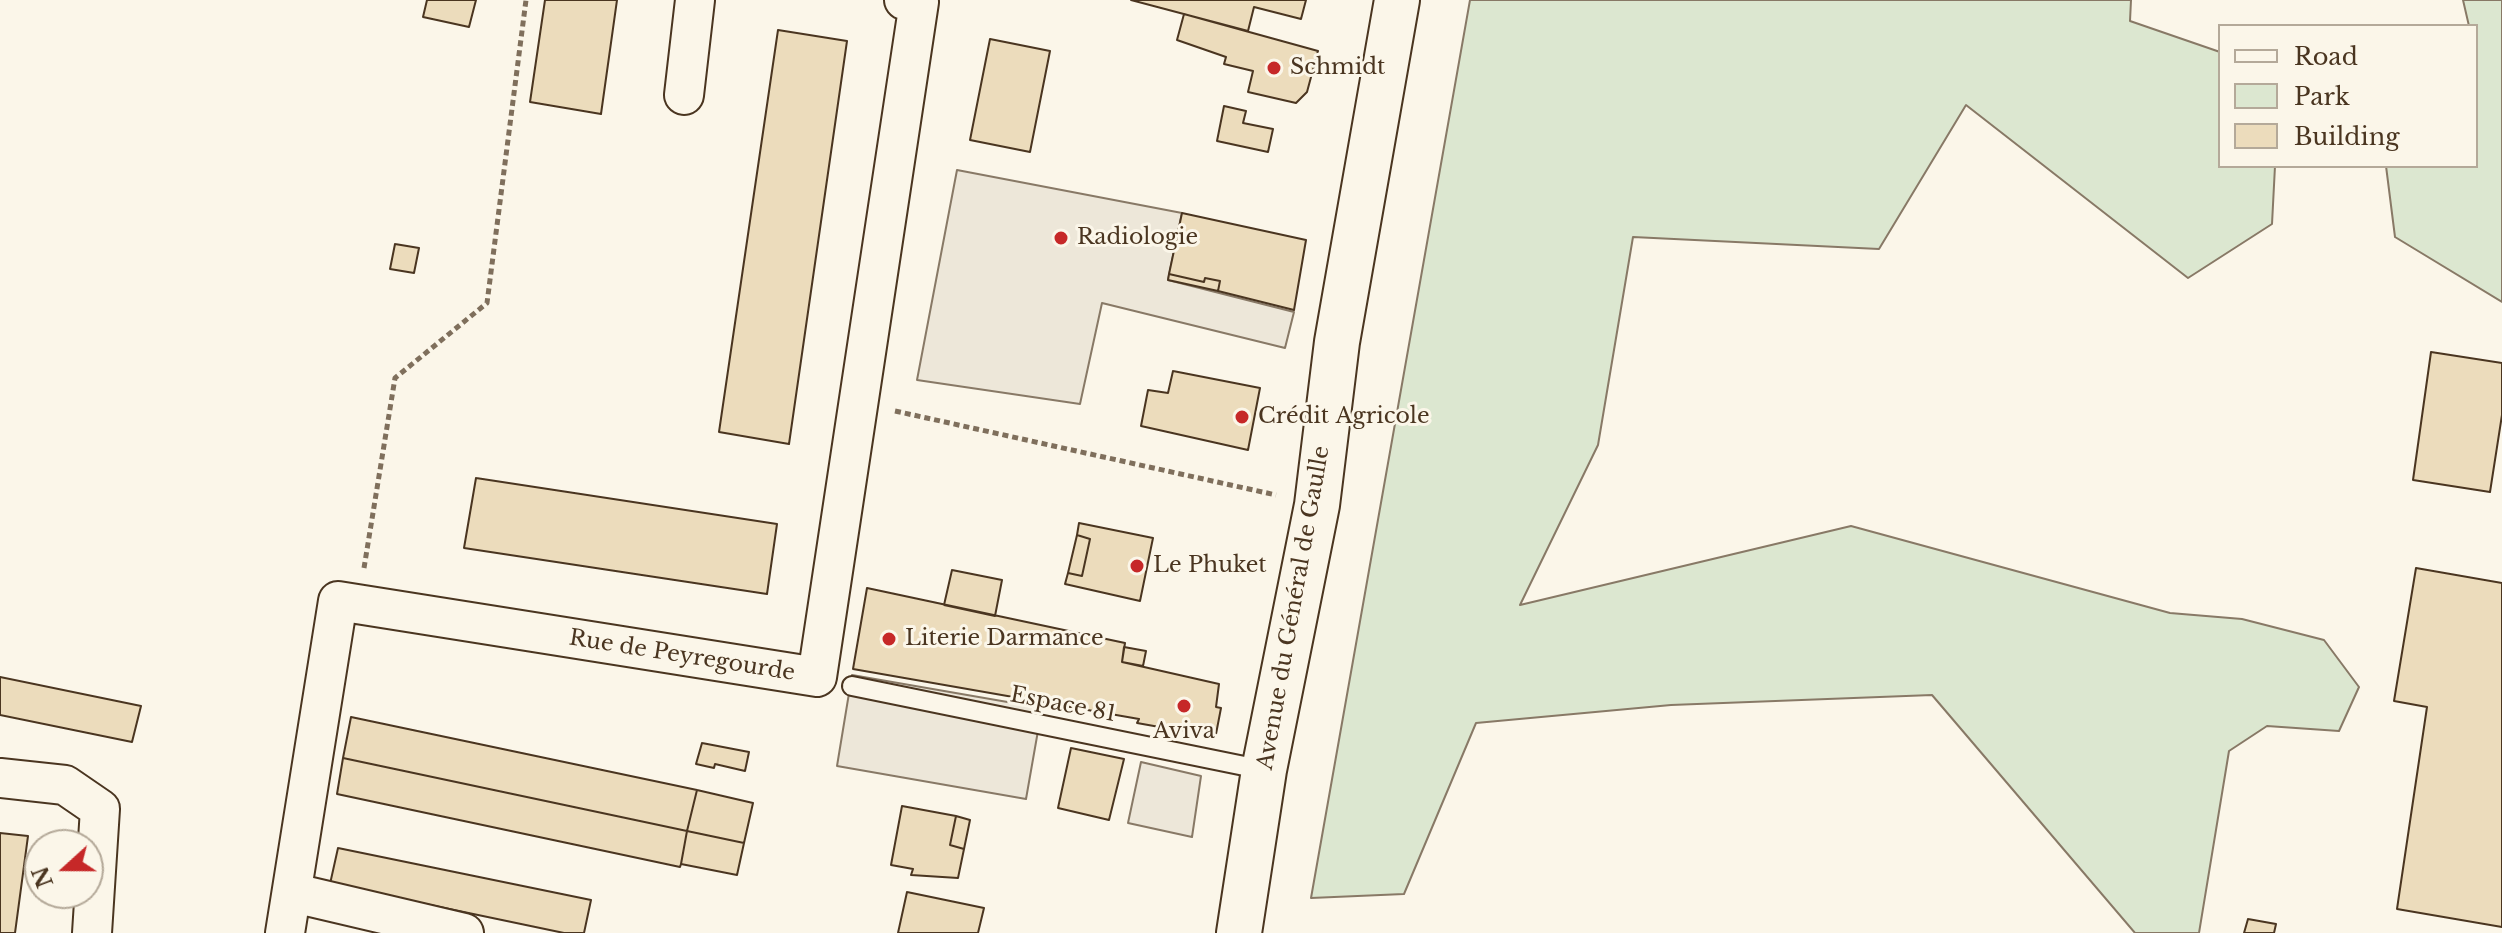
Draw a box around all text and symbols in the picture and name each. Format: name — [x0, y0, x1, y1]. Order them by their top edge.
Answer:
legend — [2218, 24, 2478, 168]
text: Road — [2294, 42, 2358, 71]
place label: Schmidt — [1290, 55, 1385, 81]
marker: Schmidt — [1265, 59, 1283, 77]
text: Park — [2294, 82, 2350, 111]
text: Building — [2294, 122, 2400, 151]
place label: Radiologie — [1077, 225, 1198, 251]
marker: Radiologie — [1052, 229, 1070, 247]
place label: Crédit Agricole — [1258, 404, 1430, 430]
marker: Crédit Agricole — [1233, 408, 1251, 426]
street label: Avenue du Général de Gaulle — [1252, 444, 1336, 772]
place label: Le Phuket — [1153, 553, 1267, 579]
marker: Le Phuket — [1128, 557, 1146, 575]
street label: Rue de Peyregourde — [567, 625, 797, 687]
place label: Literie Darmance — [905, 626, 1104, 652]
marker: Literie Darmance — [880, 630, 898, 648]
street label: Espace 81 — [1008, 682, 1118, 728]
marker: Aviva — [1175, 697, 1193, 715]
place label: Aviva — [1153, 719, 1215, 745]
north arrow — [24, 829, 104, 909]
text: N — [27, 863, 59, 892]

